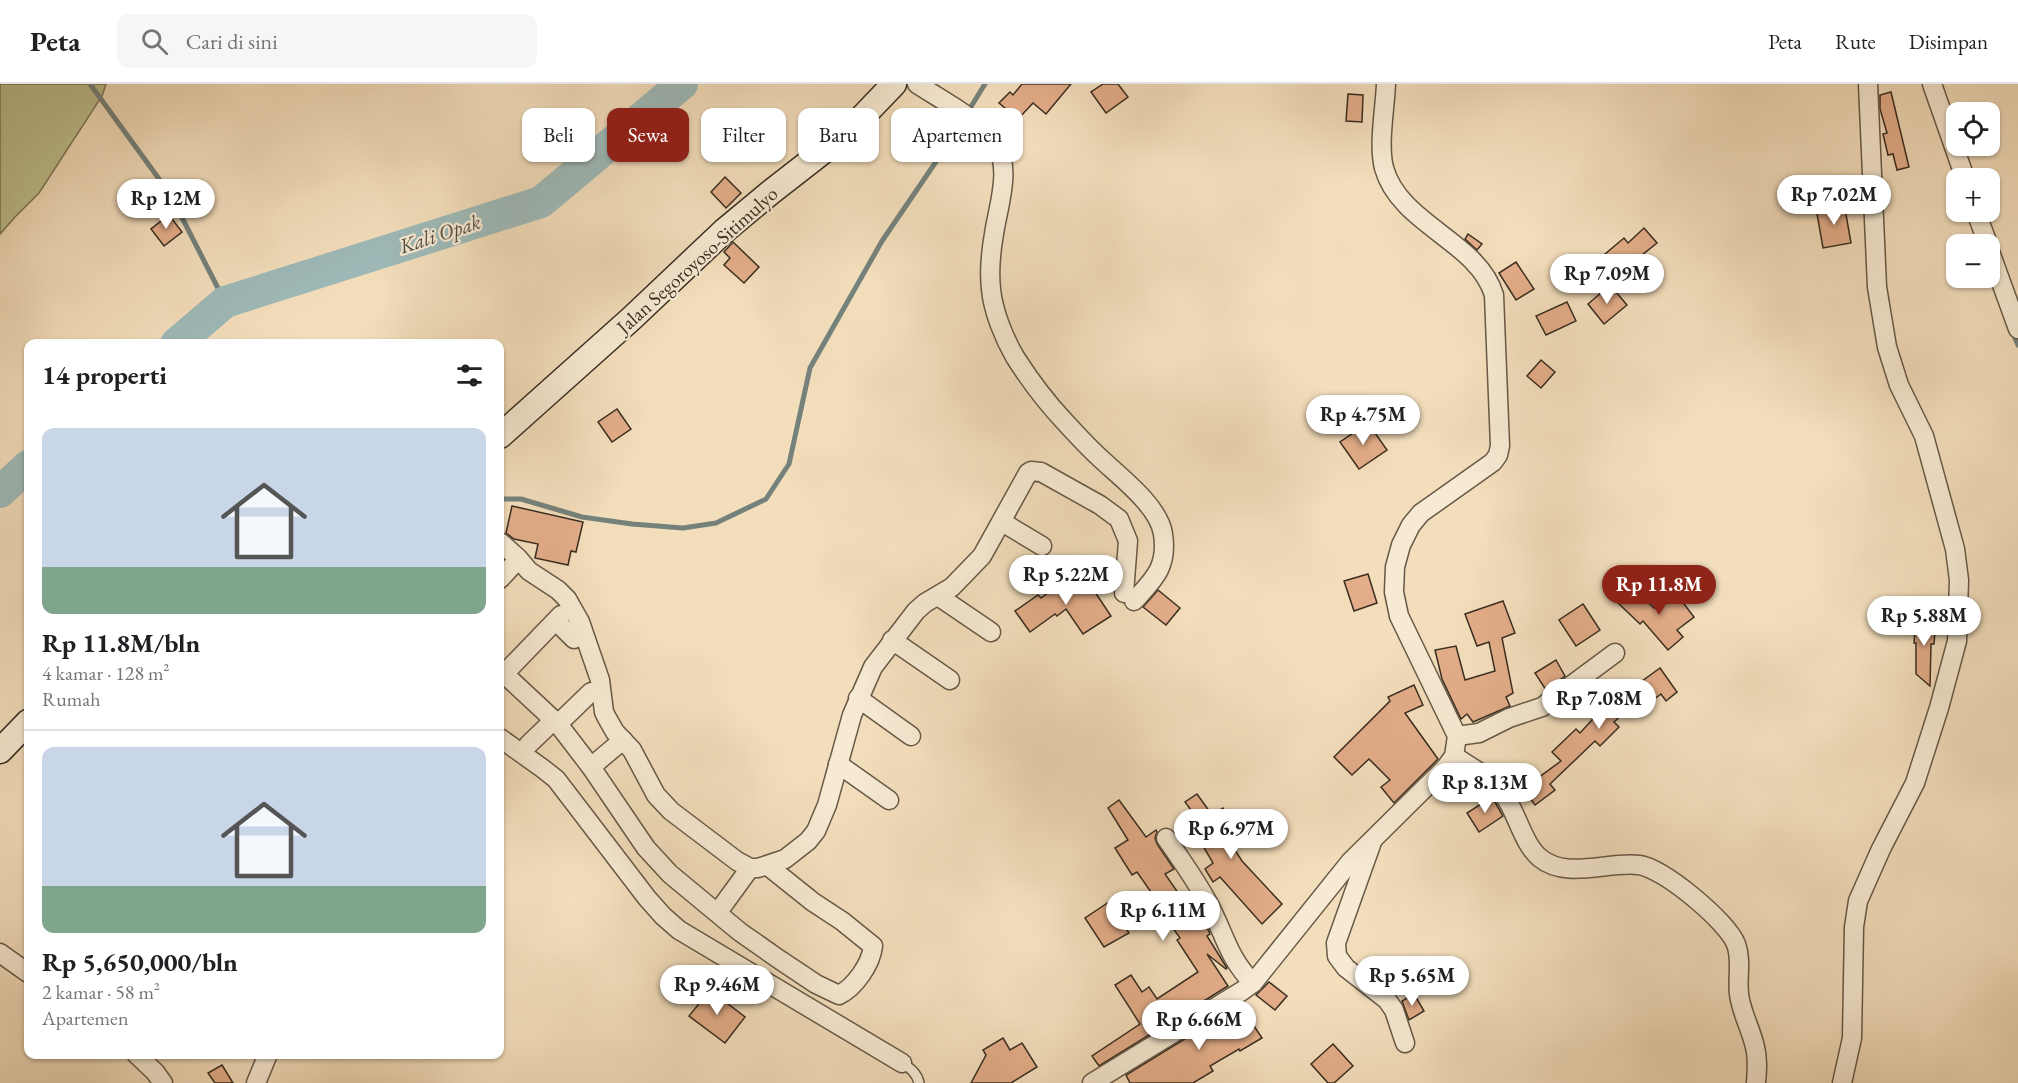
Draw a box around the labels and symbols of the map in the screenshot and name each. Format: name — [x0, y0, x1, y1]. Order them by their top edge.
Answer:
pin: Rp 7.02M — [1772, 175, 1896, 226]
pin: Rp 12M — [117, 179, 215, 230]
street label: Jalan Segoroyoso-Sitimulyo — [609, 181, 783, 341]
water label: Kali Opak — [395, 208, 484, 260]
pin: Rp 7.09M — [1545, 254, 1669, 305]
pin: Rp 4.75M — [1301, 395, 1425, 446]
pin: Rp 5.22M — [1004, 555, 1128, 606]
pin: Rp 11.8M — [1597, 565, 1721, 616]
pin: Rp 5.88M — [1862, 596, 1986, 647]
pin: Rp 7.08M — [1537, 679, 1661, 730]
pin: Rp 8.13M — [1423, 763, 1547, 814]
pin: Rp 6.97M — [1169, 809, 1293, 860]
pin: Rp 6.11M — [1101, 891, 1225, 942]
pin: Rp 5.65M — [1350, 956, 1474, 1007]
pin: Rp 9.46M — [655, 965, 779, 1016]
pin: Rp 6.66M — [1137, 1000, 1261, 1051]

